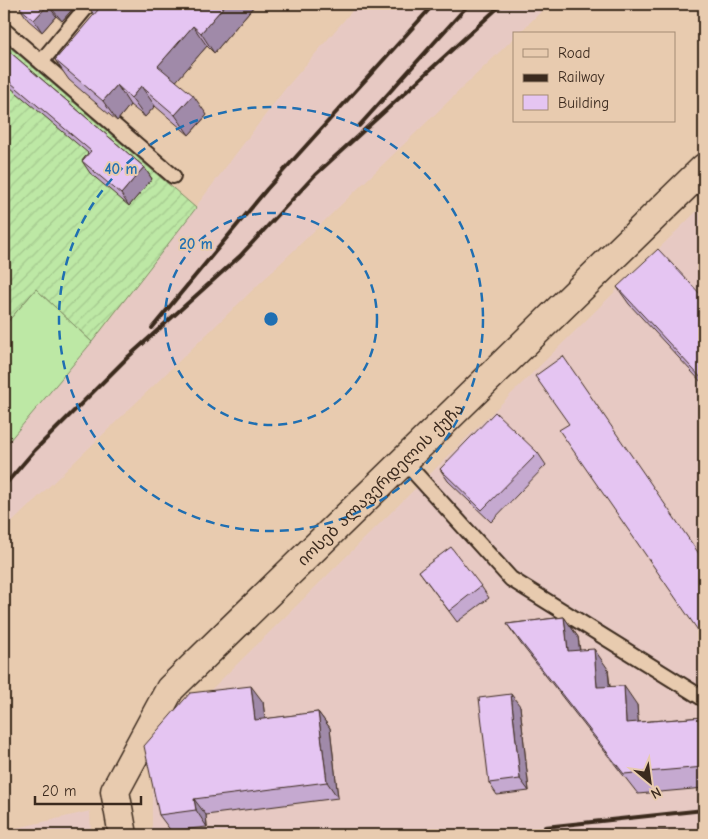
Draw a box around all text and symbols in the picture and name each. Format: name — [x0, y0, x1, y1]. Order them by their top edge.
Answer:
legend — [513, 32, 676, 122]
text: Road — [558, 44, 590, 62]
text: Railway — [558, 68, 605, 86]
text: Building — [558, 94, 609, 112]
text: 40 m — [105, 160, 138, 178]
text: 20 m — [179, 235, 213, 253]
centre of rings — [262, 310, 280, 328]
street label: იოსებ ალავერდელის ქუჩა — [294, 400, 467, 570]
north arrow — [626, 756, 676, 806]
scale bar — [35, 774, 141, 806]
text: 20 m — [42, 782, 76, 800]
text: N — [648, 783, 664, 803]

